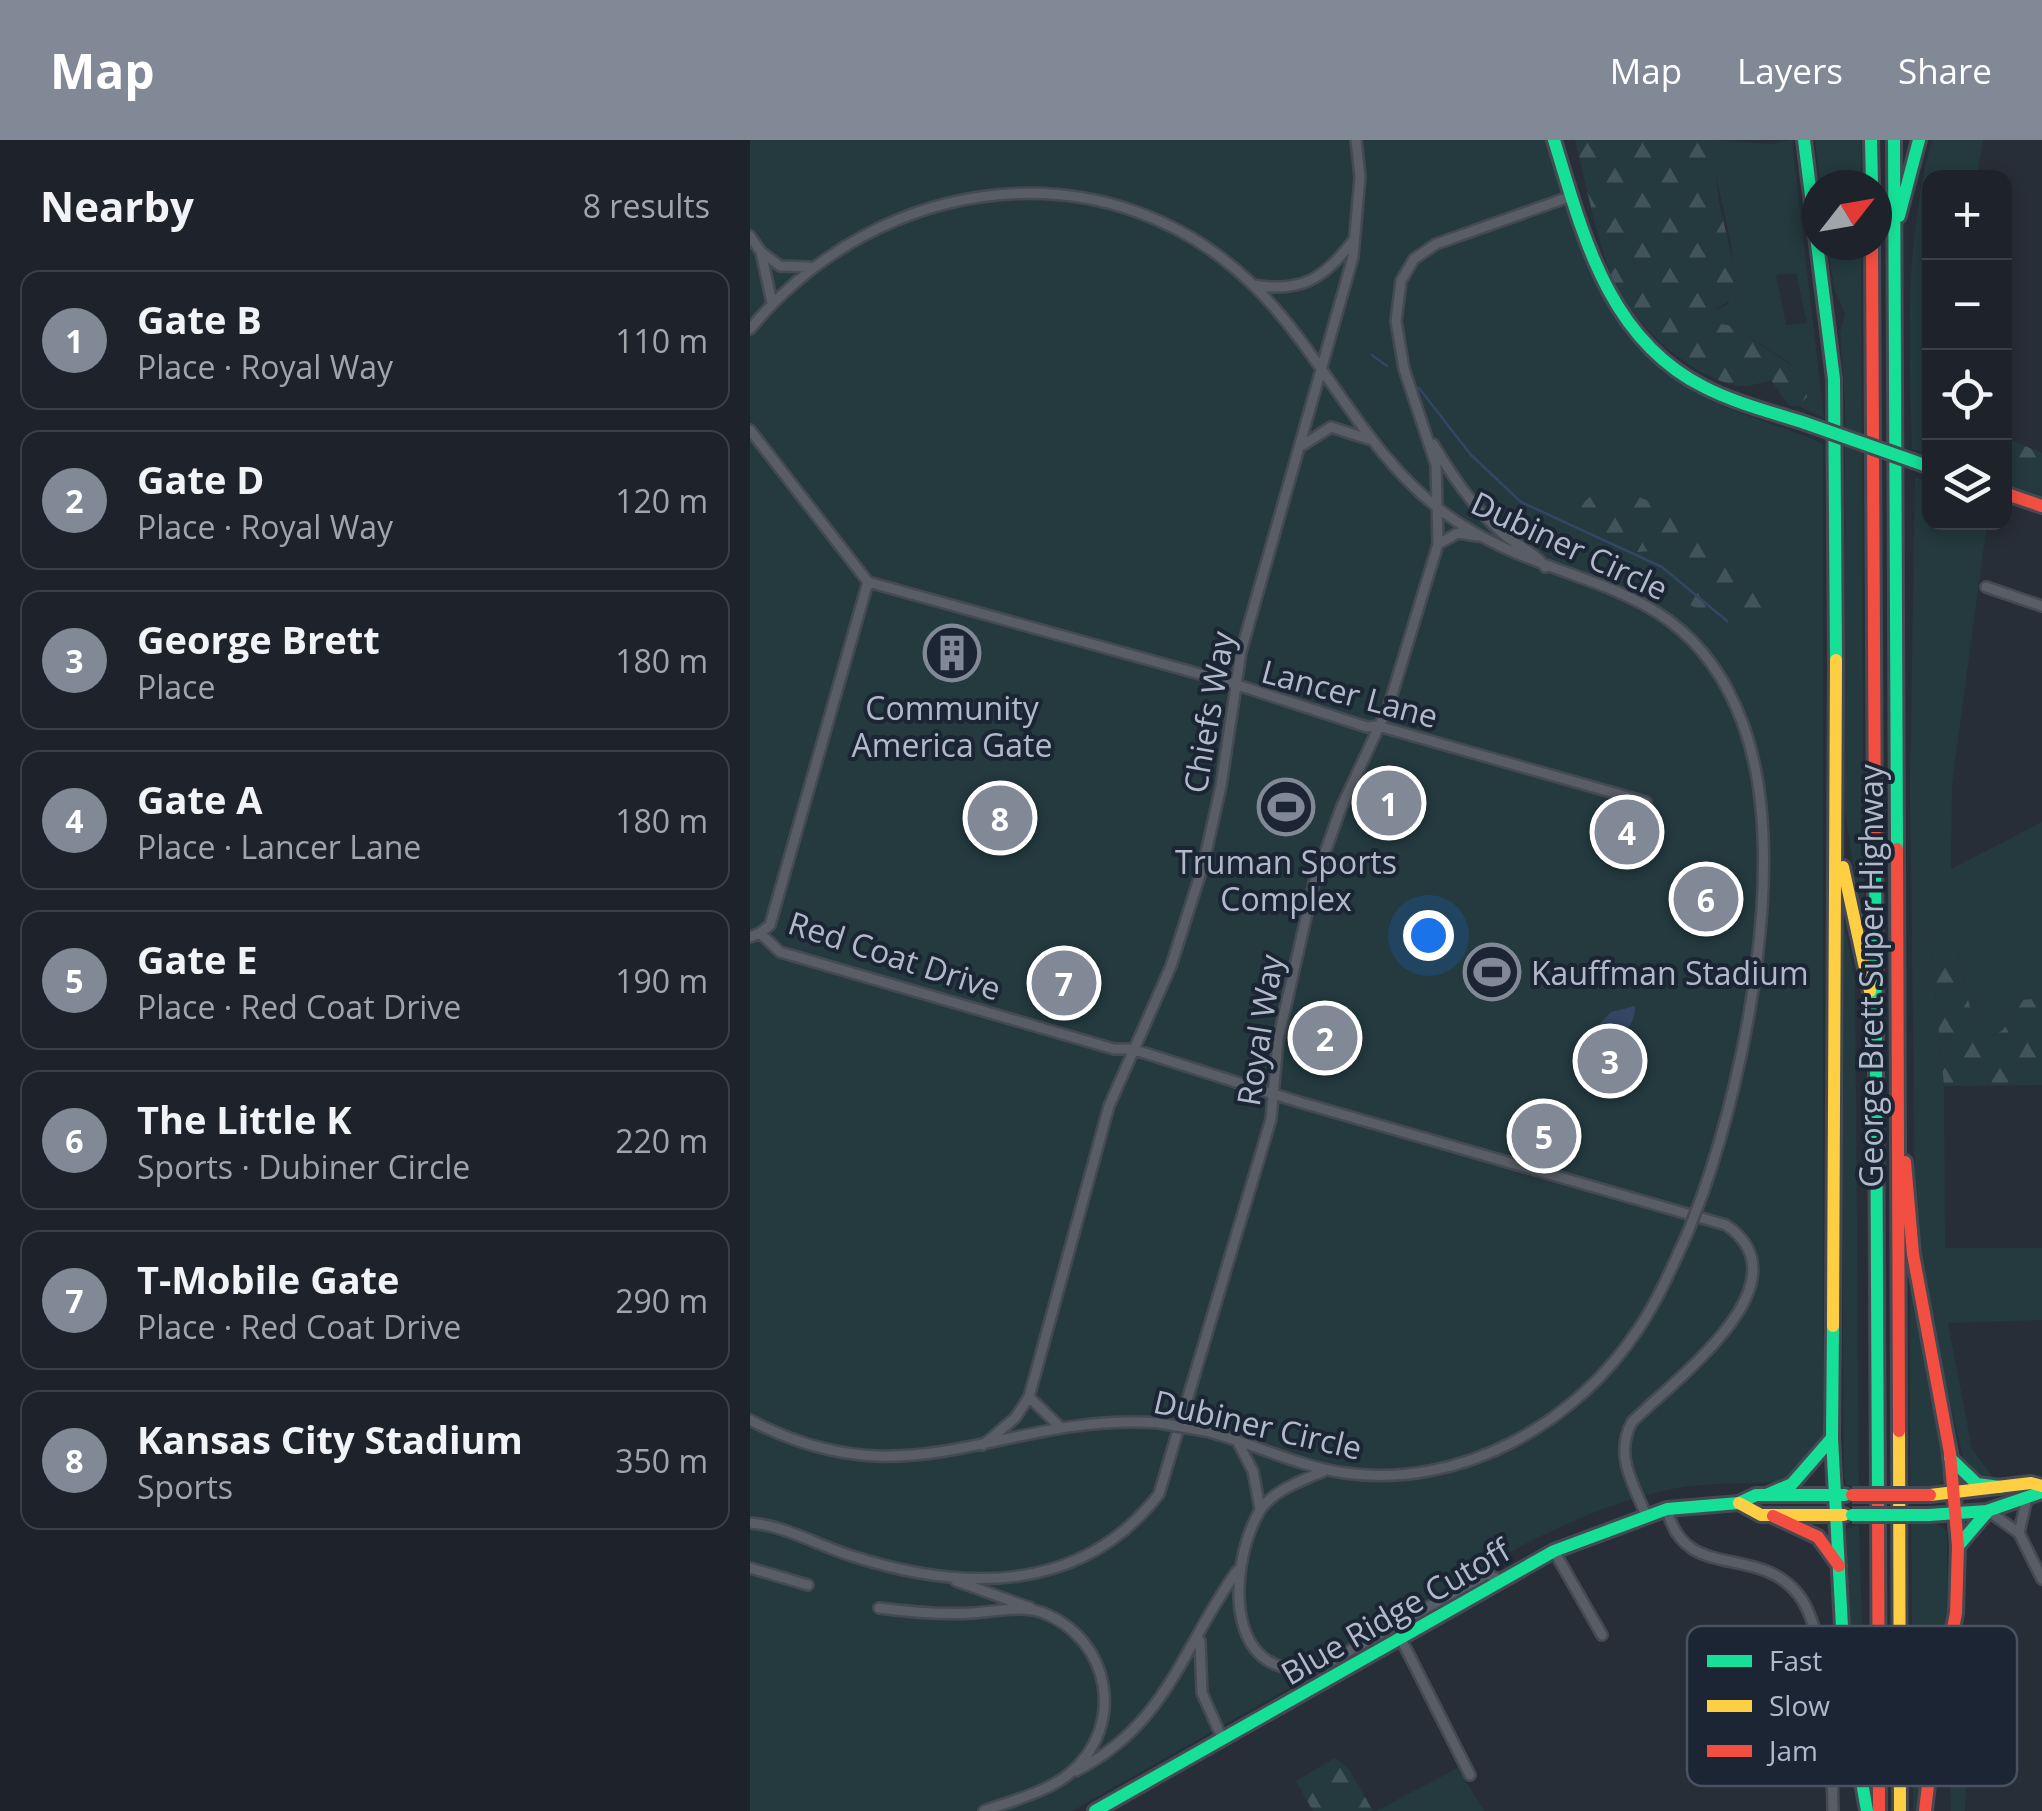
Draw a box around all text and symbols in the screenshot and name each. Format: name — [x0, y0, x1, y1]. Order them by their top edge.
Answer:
text: Map — [50, 38, 155, 103]
text: Map — [1610, 47, 1682, 94]
text: Layers — [1737, 47, 1843, 94]
text: Share — [1898, 47, 1992, 94]
north arrow — [1802, 170, 1892, 260]
map controls — [1922, 170, 2012, 530]
button: + — [1922, 170, 2012, 260]
text: Nearby — [40, 177, 194, 234]
text: 8 results — [583, 184, 710, 227]
button: − — [1922, 260, 2012, 350]
text: Gate B — [137, 293, 262, 345]
text: 1 — [65, 319, 84, 362]
text: 110 m — [615, 319, 708, 362]
text: Place · Royal Way — [137, 345, 393, 388]
button: locate — [1922, 350, 2012, 440]
button: layers — [1922, 440, 2012, 530]
text: Gate D — [137, 453, 264, 505]
text: 2 — [65, 479, 84, 522]
text: 120 m — [615, 479, 708, 522]
street label: Dubiner Circle — [1465, 481, 1675, 609]
text: Place · Royal Way — [137, 505, 393, 548]
text: George Brett — [137, 613, 380, 665]
building icon: Community America Gate — [922, 623, 982, 683]
street label: Chiefs Way — [1173, 627, 1244, 796]
text: 3 — [65, 639, 84, 682]
text: 180 m — [615, 639, 708, 682]
street label: Lancer Lane — [1257, 649, 1443, 737]
text: Place — [137, 665, 215, 708]
place label: Community America Gate — [852, 686, 1052, 766]
street label: George Brett Super Highway — [1849, 763, 1892, 1188]
pin: 1 — [1356, 766, 1422, 840]
text: Gate A — [137, 773, 263, 825]
sports icon: Truman Sports Complex — [1256, 777, 1316, 837]
pin: 8 — [968, 780, 1032, 856]
pin: 4 — [1594, 794, 1660, 870]
text: 4 — [65, 799, 84, 842]
text: 180 m — [615, 799, 708, 842]
text: Place · Lancer Lane — [137, 825, 421, 868]
place label: Truman Sports Complex — [1175, 840, 1397, 920]
pin: 6 — [1674, 862, 1738, 936]
street label: Red Coat Drive — [783, 900, 1007, 1010]
your location — [1403, 910, 1454, 961]
text: Gate E — [137, 933, 258, 985]
sports icon: Kauffman Stadium — [1462, 942, 1522, 1002]
pin: 7 — [1032, 946, 1096, 1020]
street label: Royal Way — [1226, 950, 1292, 1109]
place label: Kauffman Stadium — [1531, 951, 1809, 994]
text: 5 — [65, 959, 84, 1002]
text: 190 m — [615, 959, 708, 1002]
text: Place · Red Coat Drive — [137, 985, 461, 1028]
pin: 2 — [1292, 1000, 1358, 1076]
pin: 3 — [1578, 1024, 1642, 1098]
text: The Little K — [137, 1093, 352, 1145]
pin: 5 — [1512, 1098, 1576, 1174]
text: 6 — [65, 1119, 84, 1162]
text: 220 m — [615, 1119, 708, 1162]
text: Sports · Dubiner Circle — [137, 1145, 470, 1188]
text: T-Mobile Gate — [137, 1253, 400, 1305]
text: 7 — [65, 1279, 84, 1322]
text: 290 m — [615, 1279, 708, 1322]
text: Place · Red Coat Drive — [137, 1305, 461, 1348]
street label: Dubiner Circle — [1150, 1379, 1366, 1469]
text: Kansas City Stadium — [137, 1413, 523, 1465]
text: 8 — [65, 1439, 84, 1482]
text: 350 m — [615, 1439, 708, 1482]
text: Sports — [137, 1465, 233, 1508]
street label: Blue Ridge Cutoff — [1273, 1527, 1519, 1694]
legend — [1687, 1626, 2017, 1786]
text: Fast — [1769, 1641, 1822, 1679]
text: Slow — [1769, 1686, 1830, 1724]
text: Jam — [1766, 1731, 1818, 1769]

